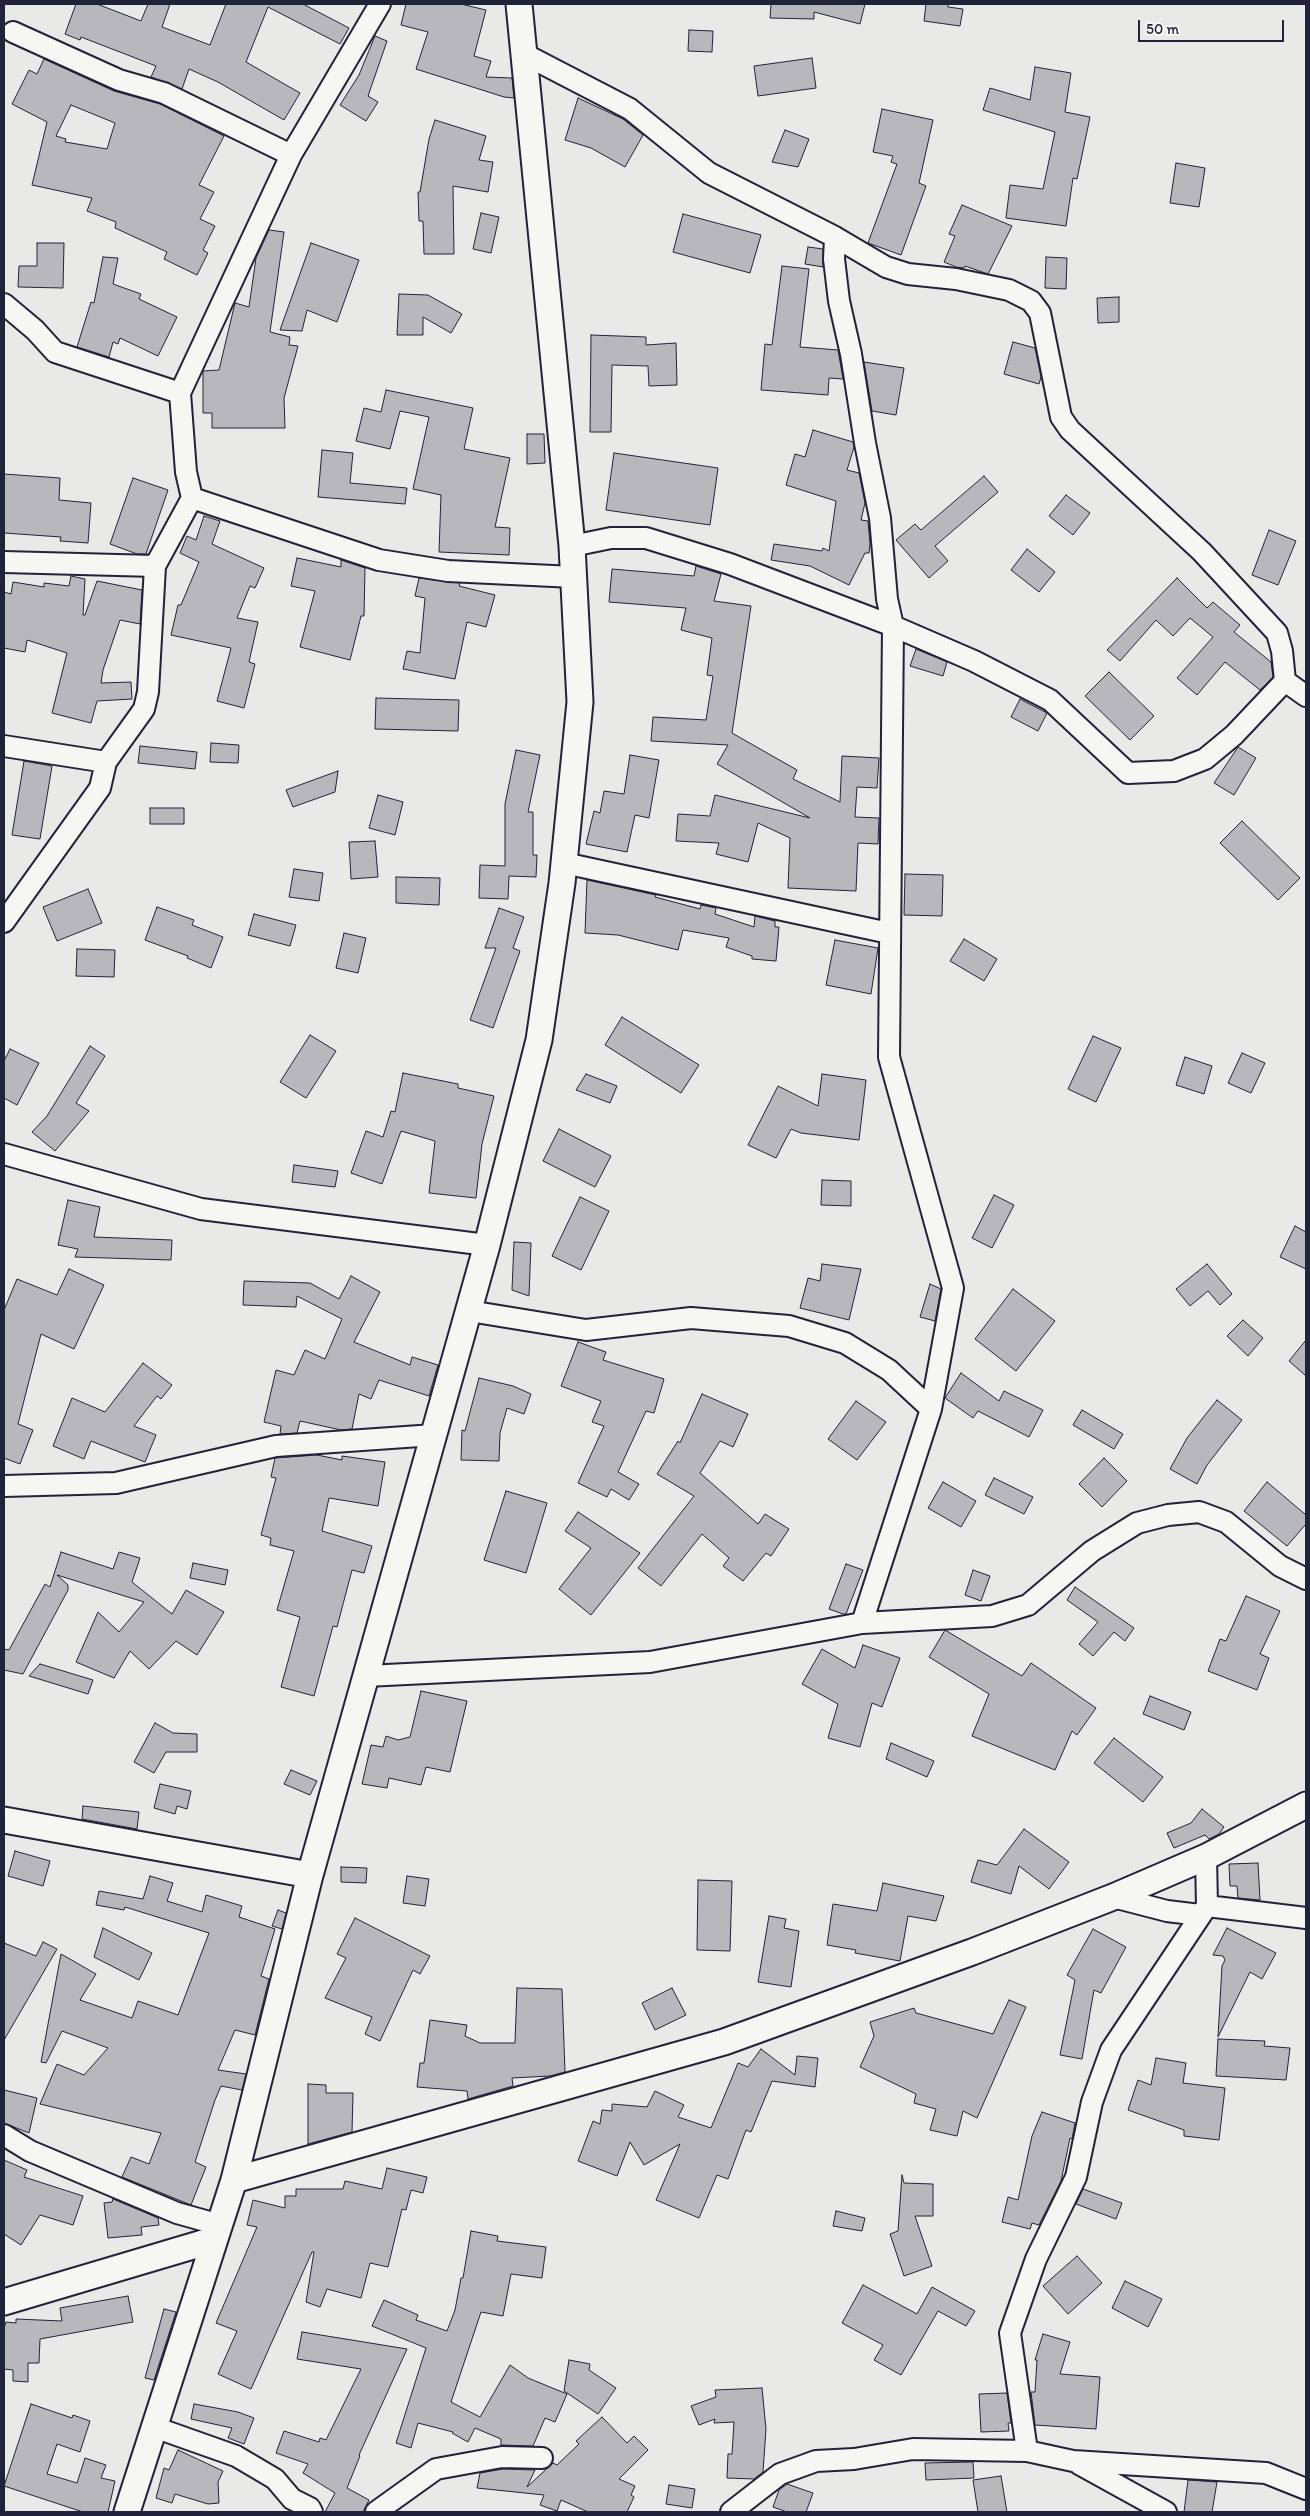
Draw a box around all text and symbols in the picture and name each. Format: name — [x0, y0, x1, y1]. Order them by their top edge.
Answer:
scale bar — [1140, 10, 1286, 42]
text: 50 m — [1146, 20, 1179, 38]

